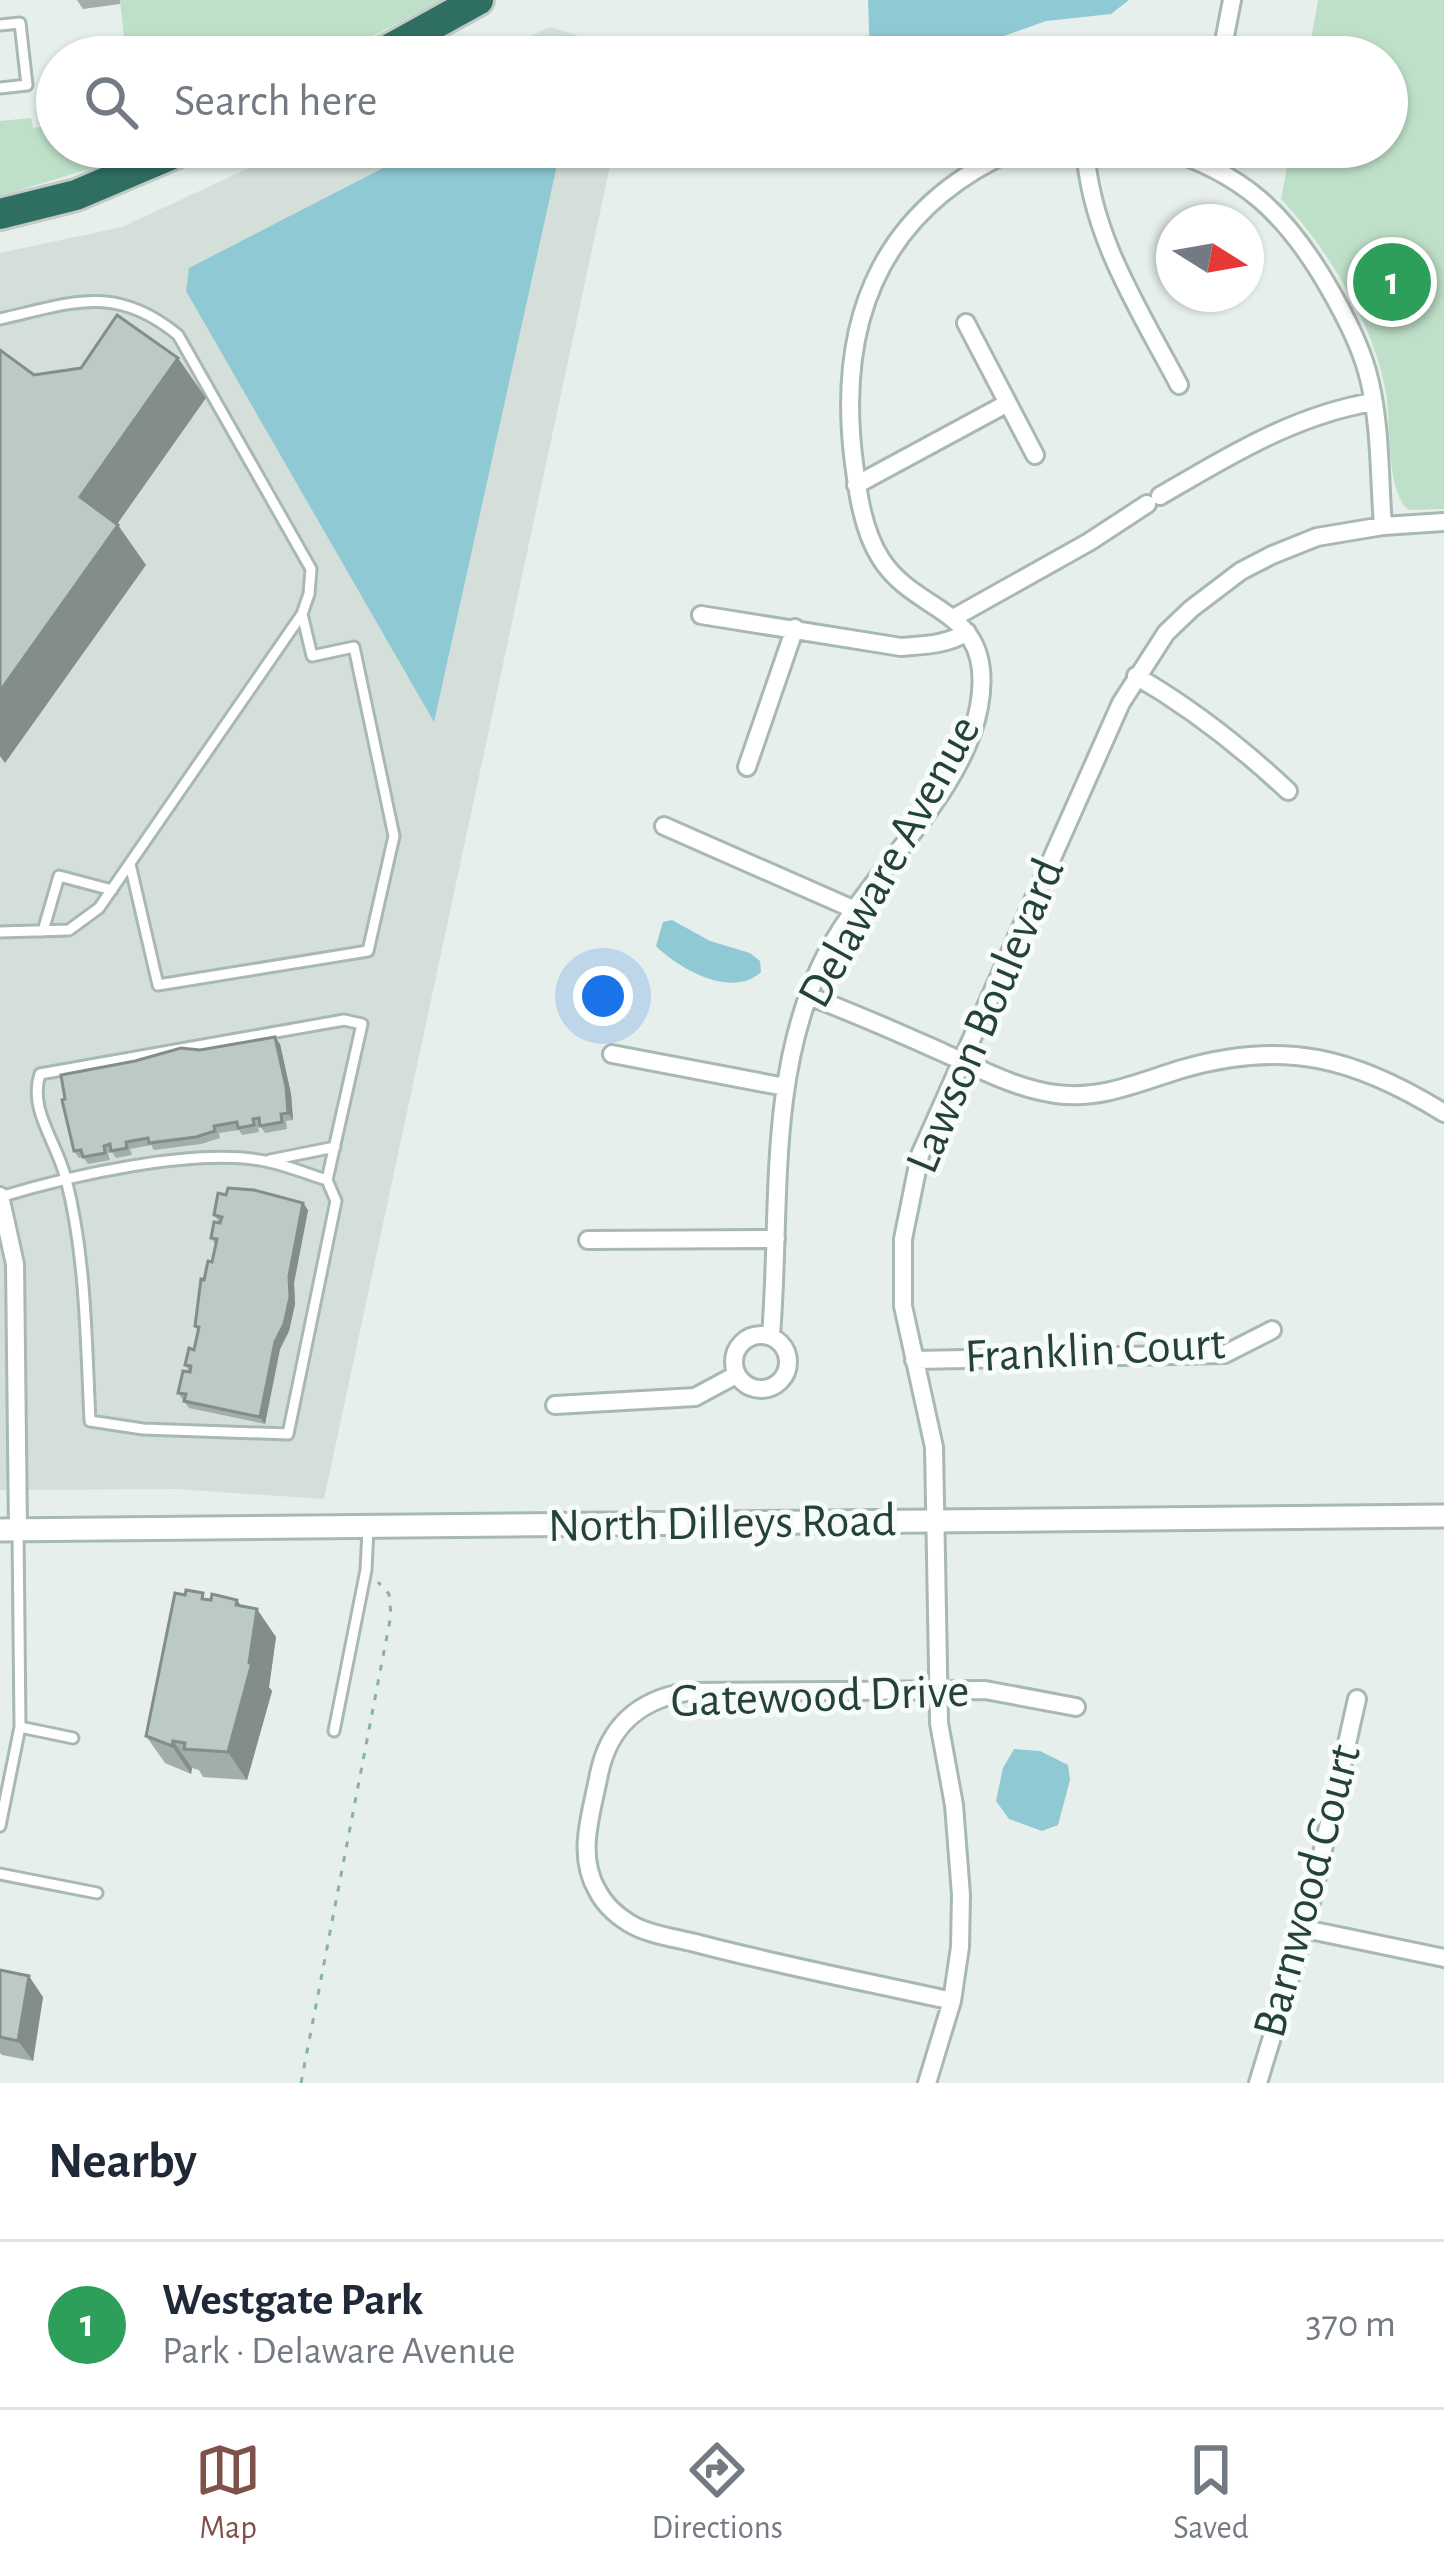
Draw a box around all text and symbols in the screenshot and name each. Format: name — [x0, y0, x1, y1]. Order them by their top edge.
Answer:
search box — [36, 36, 1408, 168]
icon: search — [78, 69, 144, 135]
text: Search here — [174, 79, 377, 124]
north arrow — [1156, 204, 1264, 312]
pin: 1 — [1353, 237, 1431, 327]
street label: Delaware Avenue — [790, 708, 990, 1016]
street label: Lawson Boulevard — [898, 852, 1074, 1180]
your location — [573, 966, 633, 1026]
street label: Franklin Court — [963, 1320, 1227, 1382]
street label: North Dilleys Road — [547, 1497, 897, 1551]
street label: Gatewood Drive — [670, 1668, 970, 1726]
street label: Barnwood Court — [1246, 1739, 1370, 2043]
text: Nearby — [48, 2136, 197, 2187]
text: Westgate Park — [162, 2278, 423, 2323]
text: 1 — [80, 2305, 94, 2344]
text: 370 m — [1305, 2305, 1396, 2344]
text: Park · Delaware Avenue — [162, 2332, 515, 2371]
tab: Map — [195, 2437, 261, 2549]
tab: Directions — [651, 2437, 783, 2549]
tab: Saved — [1173, 2437, 1249, 2549]

